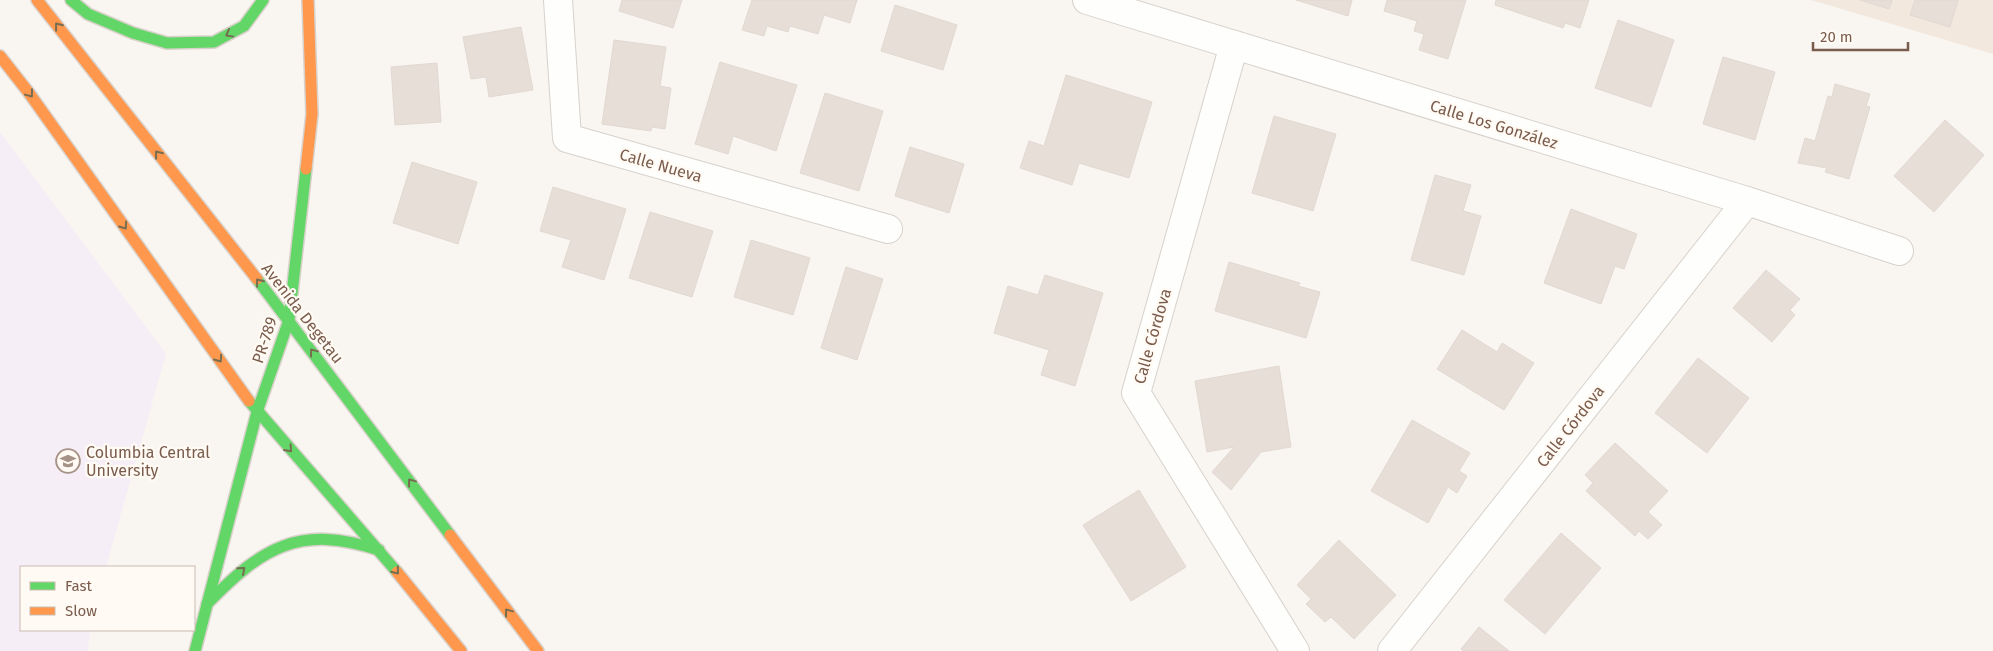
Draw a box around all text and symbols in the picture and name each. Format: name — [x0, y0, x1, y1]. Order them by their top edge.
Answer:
scale bar — [1813, 20, 1908, 52]
one-way arrow — [55, 23, 63, 32]
one-way arrow — [225, 27, 234, 37]
text: 20 m — [1820, 28, 1853, 46]
one-way arrow — [24, 88, 33, 98]
street label: Calle Los González — [1428, 96, 1560, 153]
street label: Calle Nueva — [617, 145, 704, 186]
one-way arrow — [156, 151, 164, 160]
one-way arrow — [118, 221, 127, 230]
street label: Avenida Degetau — [258, 260, 348, 367]
one-way arrow — [256, 279, 264, 288]
street label: Calle Córdova — [1130, 286, 1175, 386]
street label: PR-789 — [248, 314, 281, 366]
one-way arrow — [310, 348, 319, 358]
one-way arrow — [213, 353, 222, 363]
street label: Calle Córdova — [1533, 382, 1608, 471]
place label: Columbia Central University — [86, 443, 210, 480]
one-way arrow — [284, 443, 293, 452]
school or university icon: Columbia Central University — [55, 448, 81, 474]
one-way arrow — [408, 479, 416, 488]
one-way arrow — [391, 565, 399, 574]
legend — [20, 566, 195, 631]
one-way arrow — [236, 567, 245, 576]
text: Fast — [65, 577, 92, 595]
text: Slow — [65, 602, 97, 620]
one-way arrow — [505, 608, 514, 618]

